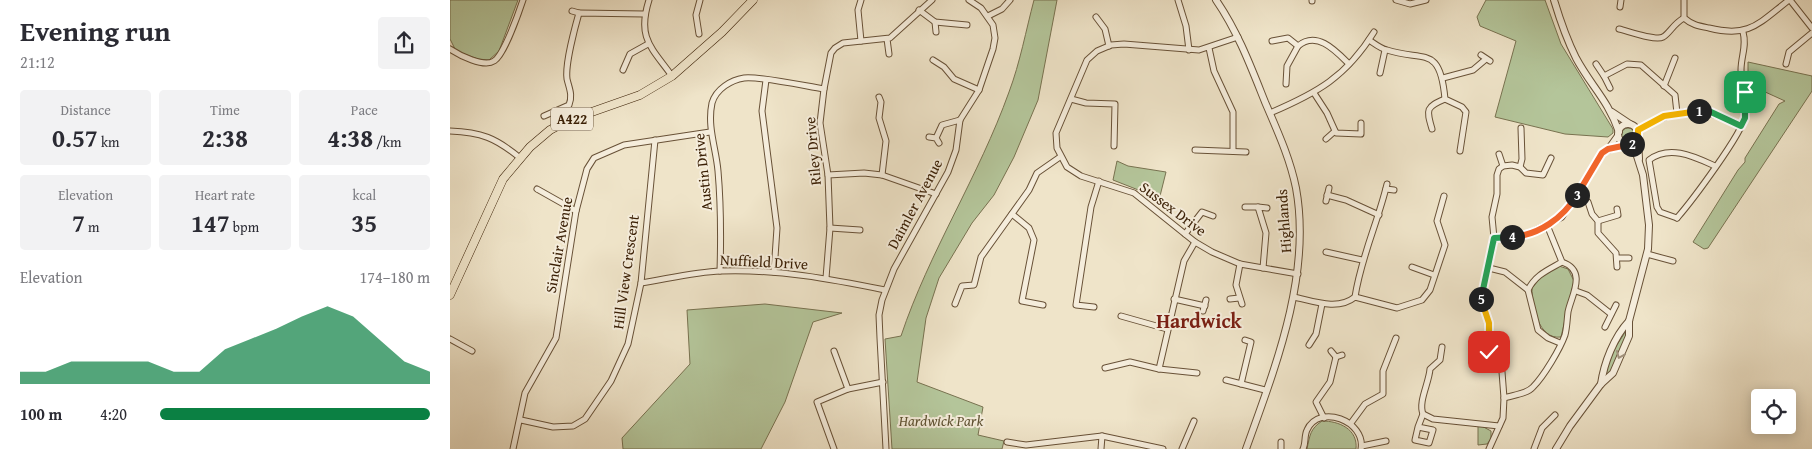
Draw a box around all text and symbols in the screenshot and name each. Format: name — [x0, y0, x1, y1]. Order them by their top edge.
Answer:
text: Evening run — [20, 10, 171, 51]
button: share — [378, 17, 430, 69]
text: 21:12 — [20, 50, 55, 74]
pin — [1724, 71, 1766, 113]
icon: arrive — [1731, 78, 1759, 106]
pin: 1 — [1686, 98, 1712, 124]
text: Distance — [61, 100, 111, 120]
text: Time — [210, 100, 240, 120]
text: Pace — [351, 100, 378, 120]
text: 1 — [1696, 101, 1703, 121]
road number: A422 — [551, 108, 593, 130]
street label: Riley Drive — [799, 116, 826, 186]
text: 0.57 — [52, 120, 98, 156]
text: 2:38 — [202, 120, 248, 156]
text: 4:38 — [327, 120, 373, 156]
text: km — [98, 132, 119, 152]
text: /km — [373, 132, 401, 152]
street label: Austin Drive — [688, 132, 717, 212]
pin: 2 — [1620, 132, 1644, 156]
text: 2 — [1629, 134, 1636, 154]
street label: Daimler Avenue — [882, 155, 947, 253]
street label: Sussex Drive — [1136, 177, 1211, 241]
pin: 3 — [1564, 182, 1590, 208]
text: Elevation — [58, 185, 113, 205]
text: Heart rate — [195, 185, 255, 205]
text: kcal — [352, 185, 376, 205]
text: 3 — [1574, 185, 1581, 205]
street label: Highlands — [1271, 188, 1296, 254]
street label: Sinclair Avenue — [540, 195, 577, 295]
text: 7 — [72, 205, 85, 241]
text: 147 — [191, 205, 230, 241]
text: 35 — [351, 205, 377, 241]
street label: Hill View Crescent — [607, 213, 644, 331]
text: m — [85, 217, 99, 237]
text: bpm — [230, 217, 259, 237]
pin: 4 — [1500, 224, 1524, 250]
text: 4 — [1509, 227, 1516, 247]
street label: Nuffield Drive — [720, 249, 808, 274]
text: Elevation — [20, 265, 83, 289]
text: 174–180 m — [360, 265, 430, 289]
pin: 5 — [1468, 286, 1494, 312]
text: 5 — [1478, 289, 1485, 309]
district label: Hardwick — [1156, 306, 1242, 335]
pin — [1468, 331, 1510, 373]
icon: check — [1475, 338, 1503, 366]
one-way arrow — [1616, 350, 1627, 359]
map controls — [1751, 389, 1796, 434]
button: locate — [1751, 389, 1796, 434]
text: 100 m — [20, 402, 62, 426]
text: 4:20 — [100, 402, 127, 426]
park label: Hardwick Park — [898, 410, 983, 431]

